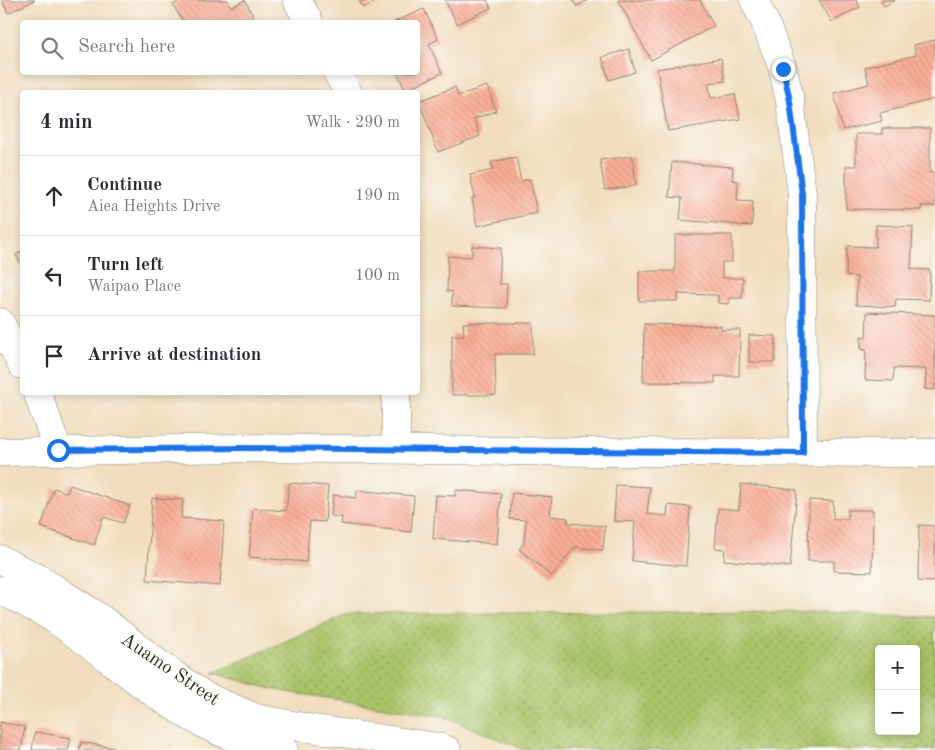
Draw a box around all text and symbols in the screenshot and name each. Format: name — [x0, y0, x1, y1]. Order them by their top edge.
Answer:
search box — [20, 20, 420, 75]
icon: search — [38, 34, 66, 62]
text: Search here — [78, 38, 175, 57]
route end — [772, 58, 795, 81]
text: 4 min — [40, 112, 93, 133]
text: Walk · 290 m — [305, 115, 400, 131]
text: Continue — [87, 176, 162, 195]
icon: ahead — [40, 182, 68, 210]
text: 190 m — [355, 188, 400, 204]
text: Aiea Heights Drive — [87, 199, 220, 215]
text: Turn left — [87, 256, 164, 275]
icon: left — [40, 262, 68, 290]
text: 100 m — [355, 268, 400, 284]
text: Waipao Place — [87, 279, 181, 295]
icon: arrive — [40, 342, 68, 370]
text: Arrive at destination — [87, 346, 261, 365]
route start — [47, 439, 70, 462]
street label: Auamo Street — [117, 630, 222, 710]
map controls — [875, 645, 920, 735]
button: + — [875, 645, 920, 690]
button: − — [875, 690, 920, 735]

